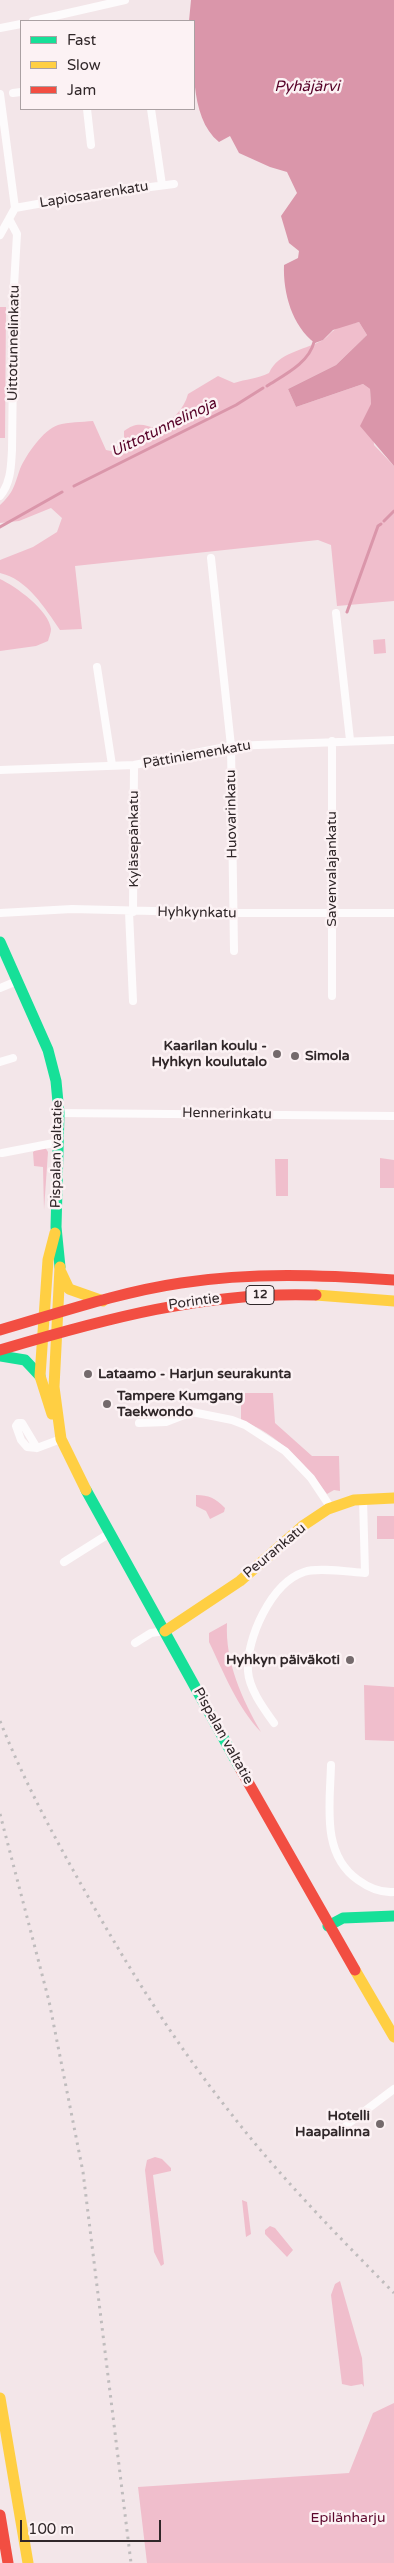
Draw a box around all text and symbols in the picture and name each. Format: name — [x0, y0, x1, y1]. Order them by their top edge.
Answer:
legend — [20, 20, 195, 110]
text: Fast — [67, 31, 96, 49]
text: Slow — [67, 56, 101, 74]
water label: Pyhäjärvi — [274, 78, 340, 96]
text: Jam — [67, 81, 96, 99]
street label: Lapiosaarenkatu — [38, 178, 150, 212]
street label: Uittotunnelinkatu — [5, 285, 23, 401]
water label: Uittotunnelinoja — [108, 395, 220, 461]
street label: Pättiniemenkatu — [142, 737, 252, 773]
street label: Huovarinkatu — [223, 769, 241, 859]
street label: Kyläsepänkatu — [126, 790, 142, 888]
street label: Savenvalajankatu — [324, 811, 340, 927]
street label: Hyhkynkatu — [157, 904, 237, 922]
place label: Kaarilan koulu - Hyhkyn koulutalo — [151, 1038, 267, 1070]
marker: Kaarilan koulu - Hyhkyn koulutalo — [271, 1048, 283, 1060]
place label: Simola — [305, 1048, 350, 1064]
marker: Simola — [289, 1050, 301, 1062]
street label: Pispalan valtatie — [48, 1100, 66, 1208]
street label: Hennerinkatu — [182, 1105, 272, 1123]
road number: 12 — [246, 1286, 274, 1304]
street label: Porintie — [167, 1290, 221, 1314]
place label: Lataamo - Harjun seurakunta — [98, 1366, 291, 1382]
marker: Lataamo - Harjun seurakunta — [82, 1368, 94, 1380]
place label: Tampere Kumgang Taekwondo — [117, 1388, 243, 1420]
marker: Tampere Kumgang Taekwondo — [101, 1398, 113, 1410]
street label: Peurankatu — [240, 1520, 310, 1582]
place label: Hyhkyn päiväkoti — [226, 1652, 340, 1668]
marker: Hyhkyn päiväkoti — [344, 1654, 356, 1666]
street label: Pispalan valtatie — [189, 1685, 257, 1787]
place label: Hotelli Haapalinna — [295, 2108, 370, 2140]
marker: Hotelli Haapalinna — [374, 2118, 386, 2130]
scale bar — [22, 2510, 164, 2542]
park label: Epilänharju — [311, 2510, 385, 2526]
text: 100 m — [28, 2520, 74, 2538]

